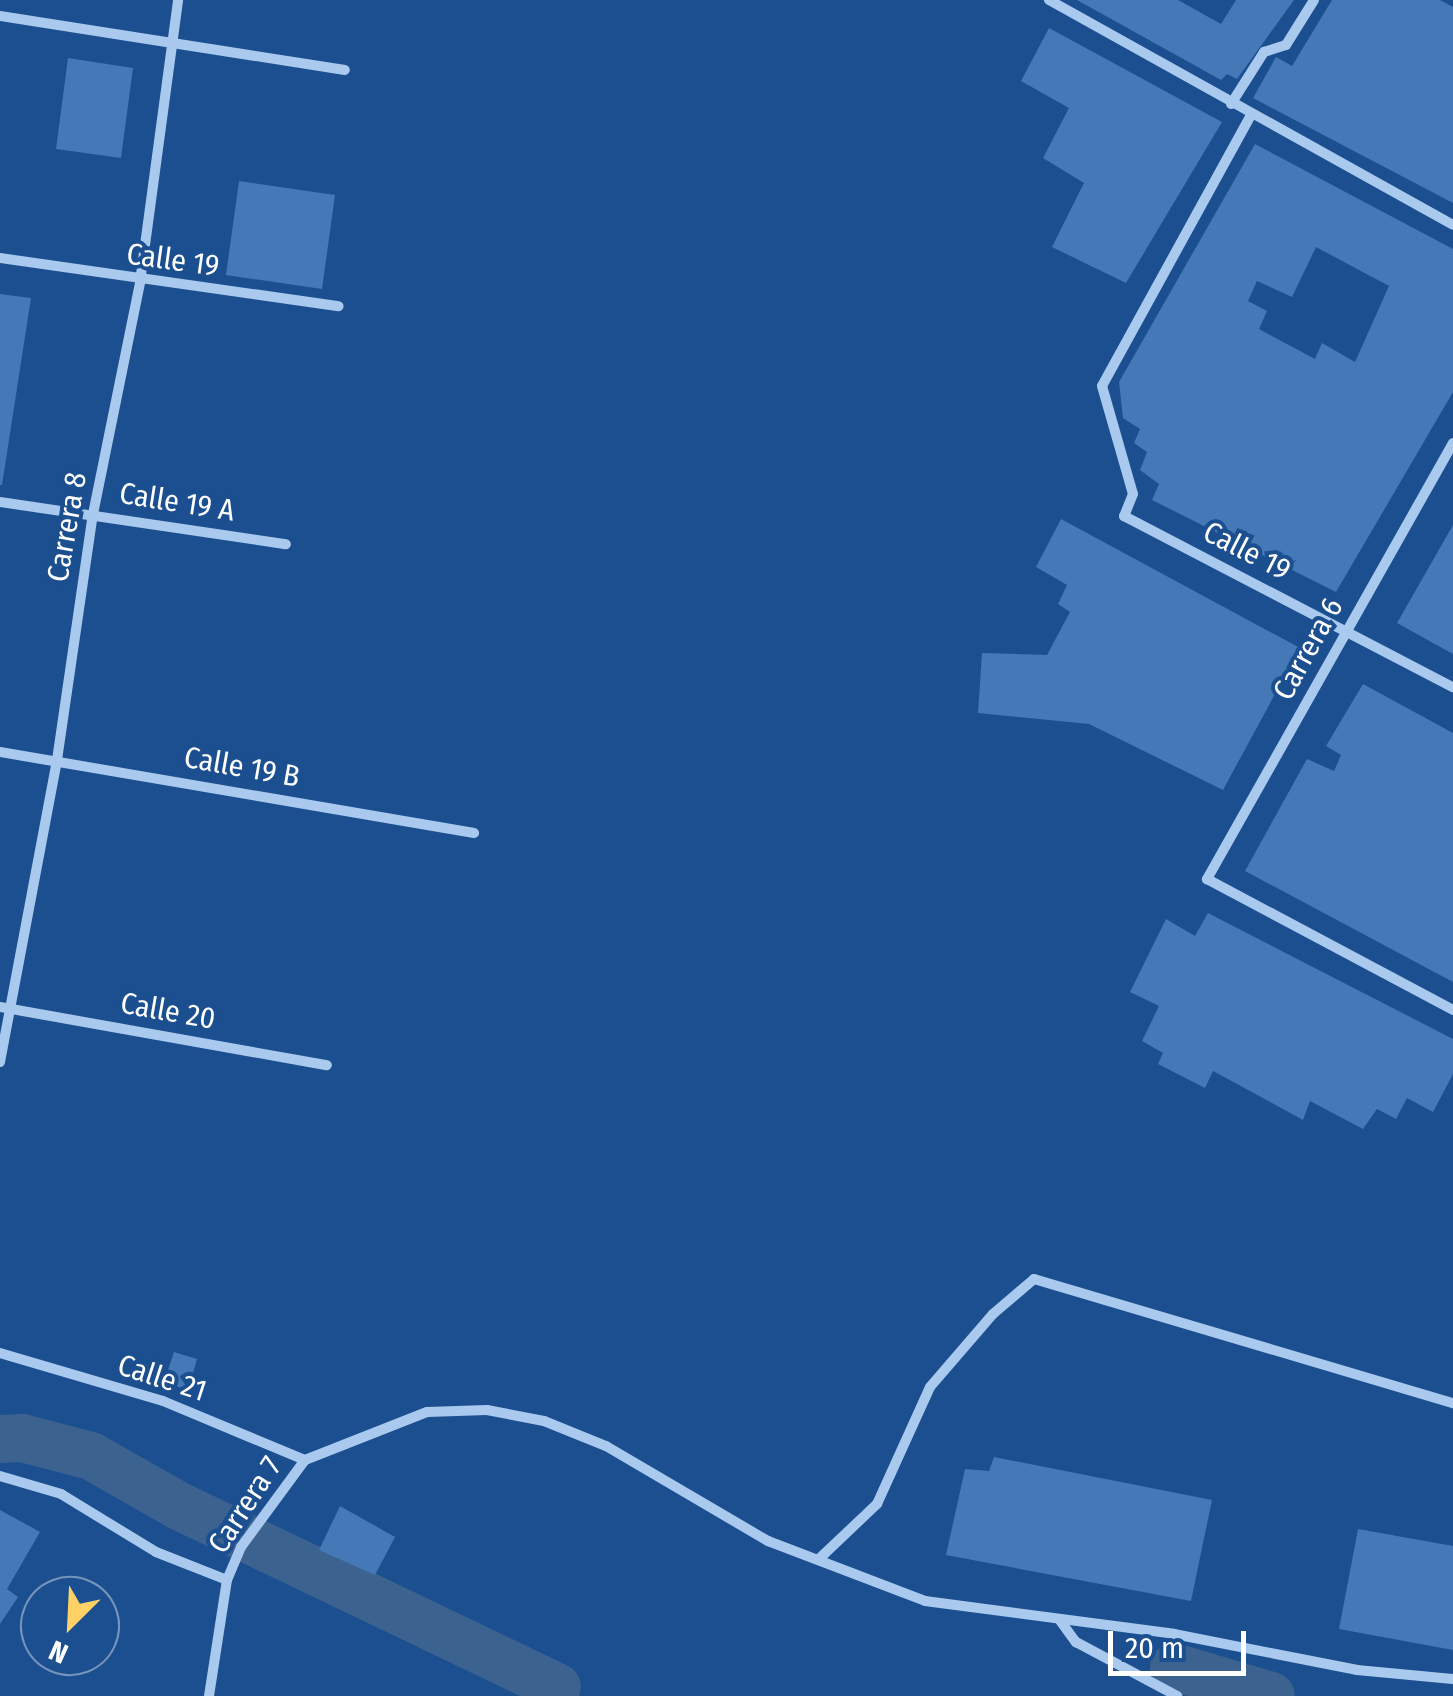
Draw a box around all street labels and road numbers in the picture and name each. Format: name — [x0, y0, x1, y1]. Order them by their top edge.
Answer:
street label: Calle 19 — [124, 236, 222, 284]
street label: Carrera 8 — [40, 469, 94, 585]
street label: Calle 19 A — [117, 475, 237, 529]
street label: Calle 19 — [1197, 514, 1297, 588]
street label: Carrera 6 — [1265, 592, 1351, 706]
street label: Calle 19 B — [181, 739, 303, 795]
street label: Calle 20 — [118, 985, 218, 1037]
street label: Calle 21 — [113, 1347, 211, 1409]
street label: Carrera 7 — [200, 1450, 290, 1560]

